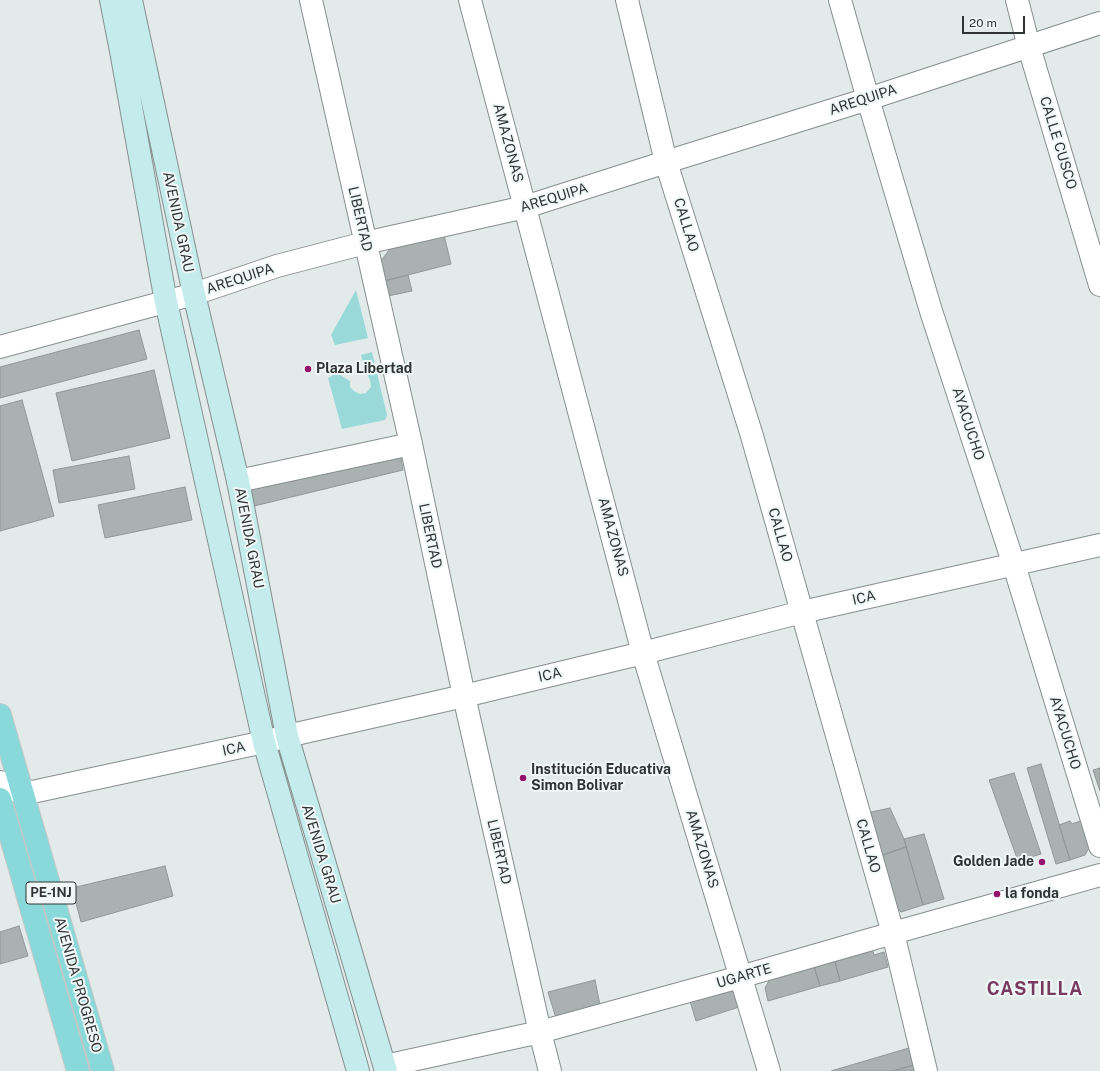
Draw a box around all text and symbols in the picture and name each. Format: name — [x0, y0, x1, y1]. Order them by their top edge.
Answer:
scale bar — [964, 8, 1027, 34]
text: 20 m — [969, 16, 997, 30]
street label: AREQUIPA — [827, 81, 899, 119]
street label: CALLE CUSCO — [1036, 95, 1080, 191]
street label: AMAZONAS — [489, 102, 527, 184]
street label: AVENIDA GRAU — [159, 170, 197, 274]
street label: AREQUIPA — [518, 180, 590, 216]
street label: LIBERTAD — [344, 185, 376, 253]
street label: CALLAO — [670, 196, 702, 254]
street label: AREQUIPA — [204, 260, 276, 298]
place label: Plaza Libertad — [316, 361, 412, 377]
marker: Plaza Libertad — [303, 364, 313, 374]
street label: AYACUCHO — [948, 385, 988, 463]
street label: AVENIDA GRAU — [231, 486, 267, 590]
street label: AMAZONAS — [594, 496, 632, 578]
street label: LIBERTAD — [415, 502, 445, 570]
street label: CALLAO — [764, 506, 796, 564]
street label: ICA — [851, 587, 877, 609]
street label: ICA — [537, 664, 563, 686]
street label: AYACUCHO — [1046, 694, 1084, 772]
street label: ICA — [221, 738, 247, 760]
place label: Institución Educativa Simon Bolivar — [531, 762, 671, 794]
marker: Institución Educativa Simon Bolivar — [518, 773, 528, 783]
street label: AVENIDA GRAU — [298, 802, 344, 906]
street label: AMAZONAS — [682, 808, 722, 890]
street label: CALLAO — [852, 817, 884, 875]
street label: LIBERTAD — [483, 818, 515, 886]
place label: Golden Jade — [953, 854, 1034, 870]
marker: Golden Jade — [1037, 857, 1047, 867]
road number: PE-1NJ — [26, 882, 76, 904]
place label: la fonda — [1005, 886, 1059, 902]
marker: la fonda — [992, 889, 1002, 899]
street label: AVENIDA PROGRESO — [51, 915, 105, 1055]
street label: UGARTE — [715, 960, 773, 992]
district label: CASTILLA — [987, 978, 1083, 1000]

